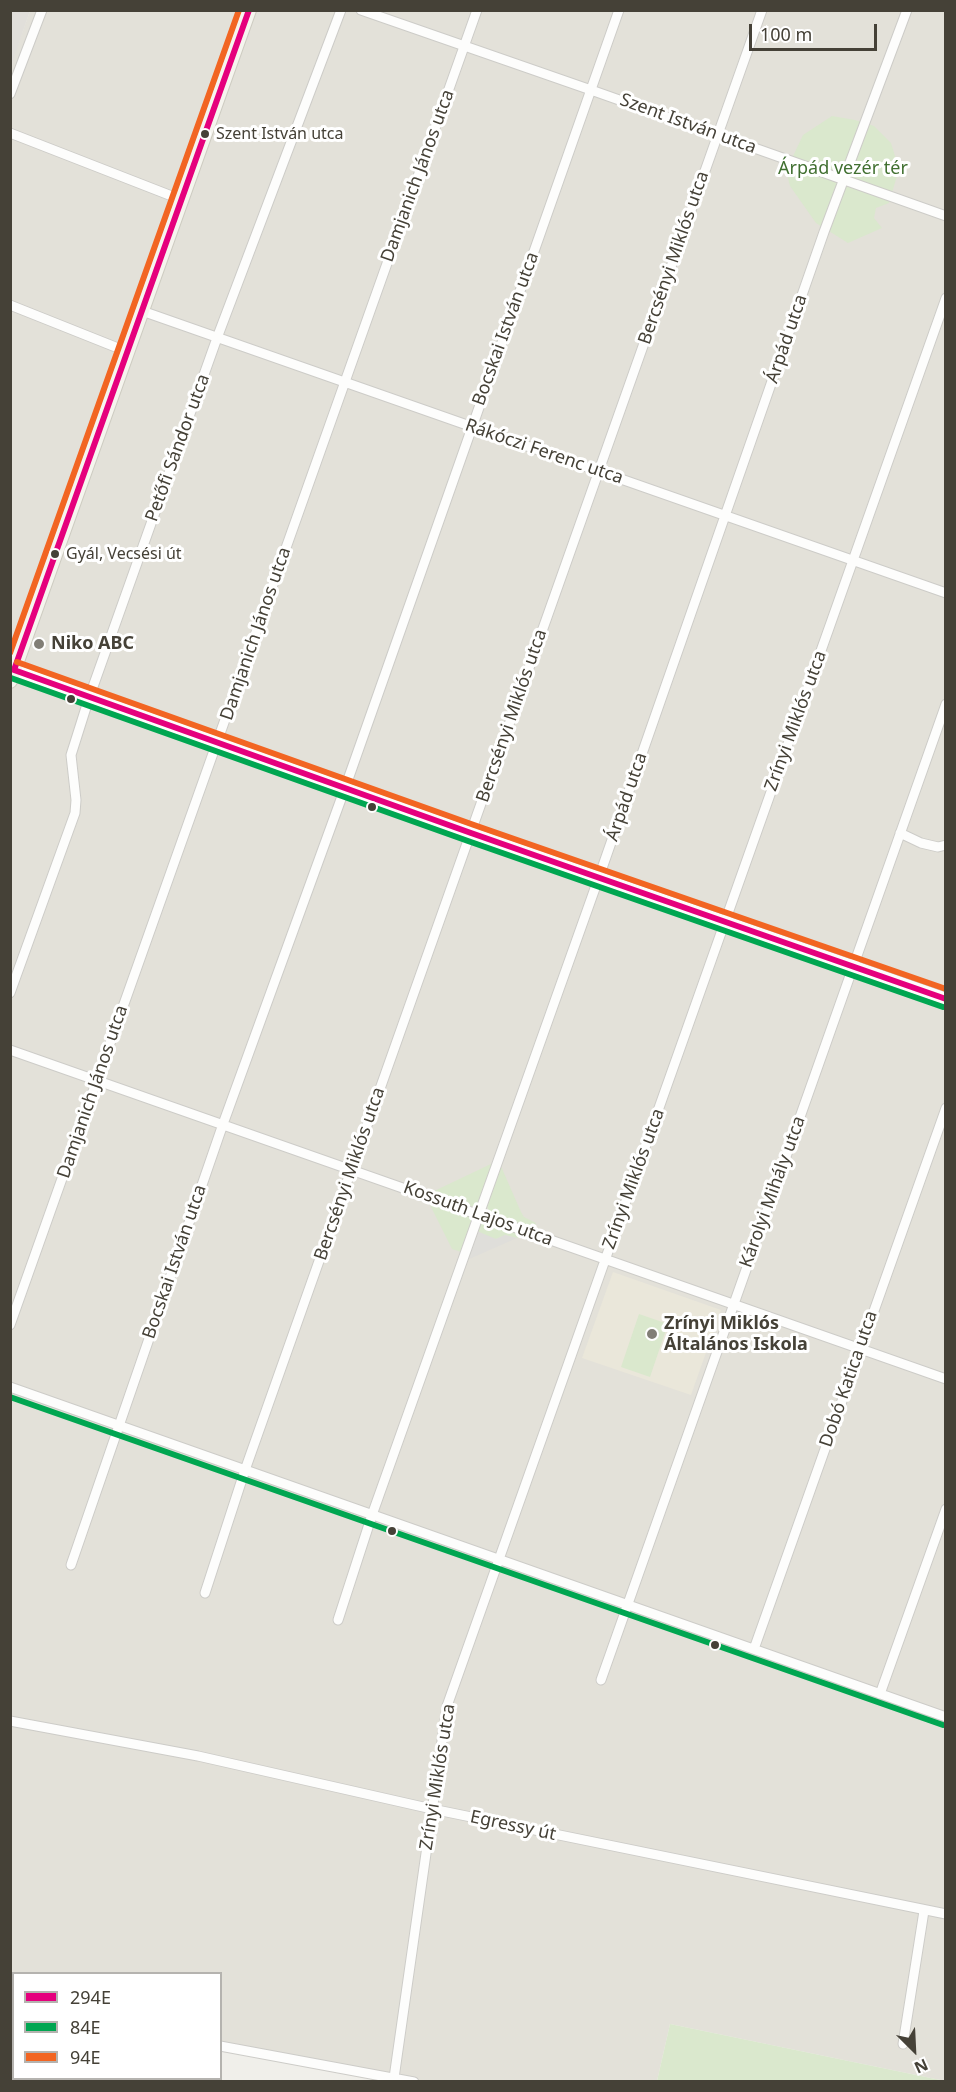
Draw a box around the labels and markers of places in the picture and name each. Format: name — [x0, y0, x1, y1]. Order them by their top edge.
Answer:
place label: Szent István utca — [216, 124, 343, 144]
marker: Szent István utca — [199, 128, 211, 140]
place label: Gyál, Vecsési út — [66, 544, 182, 564]
marker: Gyál, Vecsési út — [49, 548, 61, 560]
place label: Niko ABC — [51, 633, 134, 655]
marker: Niko ABC — [32, 637, 46, 651]
unlabelled marker — [65, 693, 77, 705]
unlabelled marker — [366, 801, 378, 813]
place label: Zrínyi Miklós Általános Iskola — [664, 1313, 808, 1356]
marker: Zrínyi Miklós Általános Iskola — [645, 1327, 659, 1341]
unlabelled marker — [386, 1525, 398, 1537]
unlabelled marker — [709, 1639, 721, 1651]

